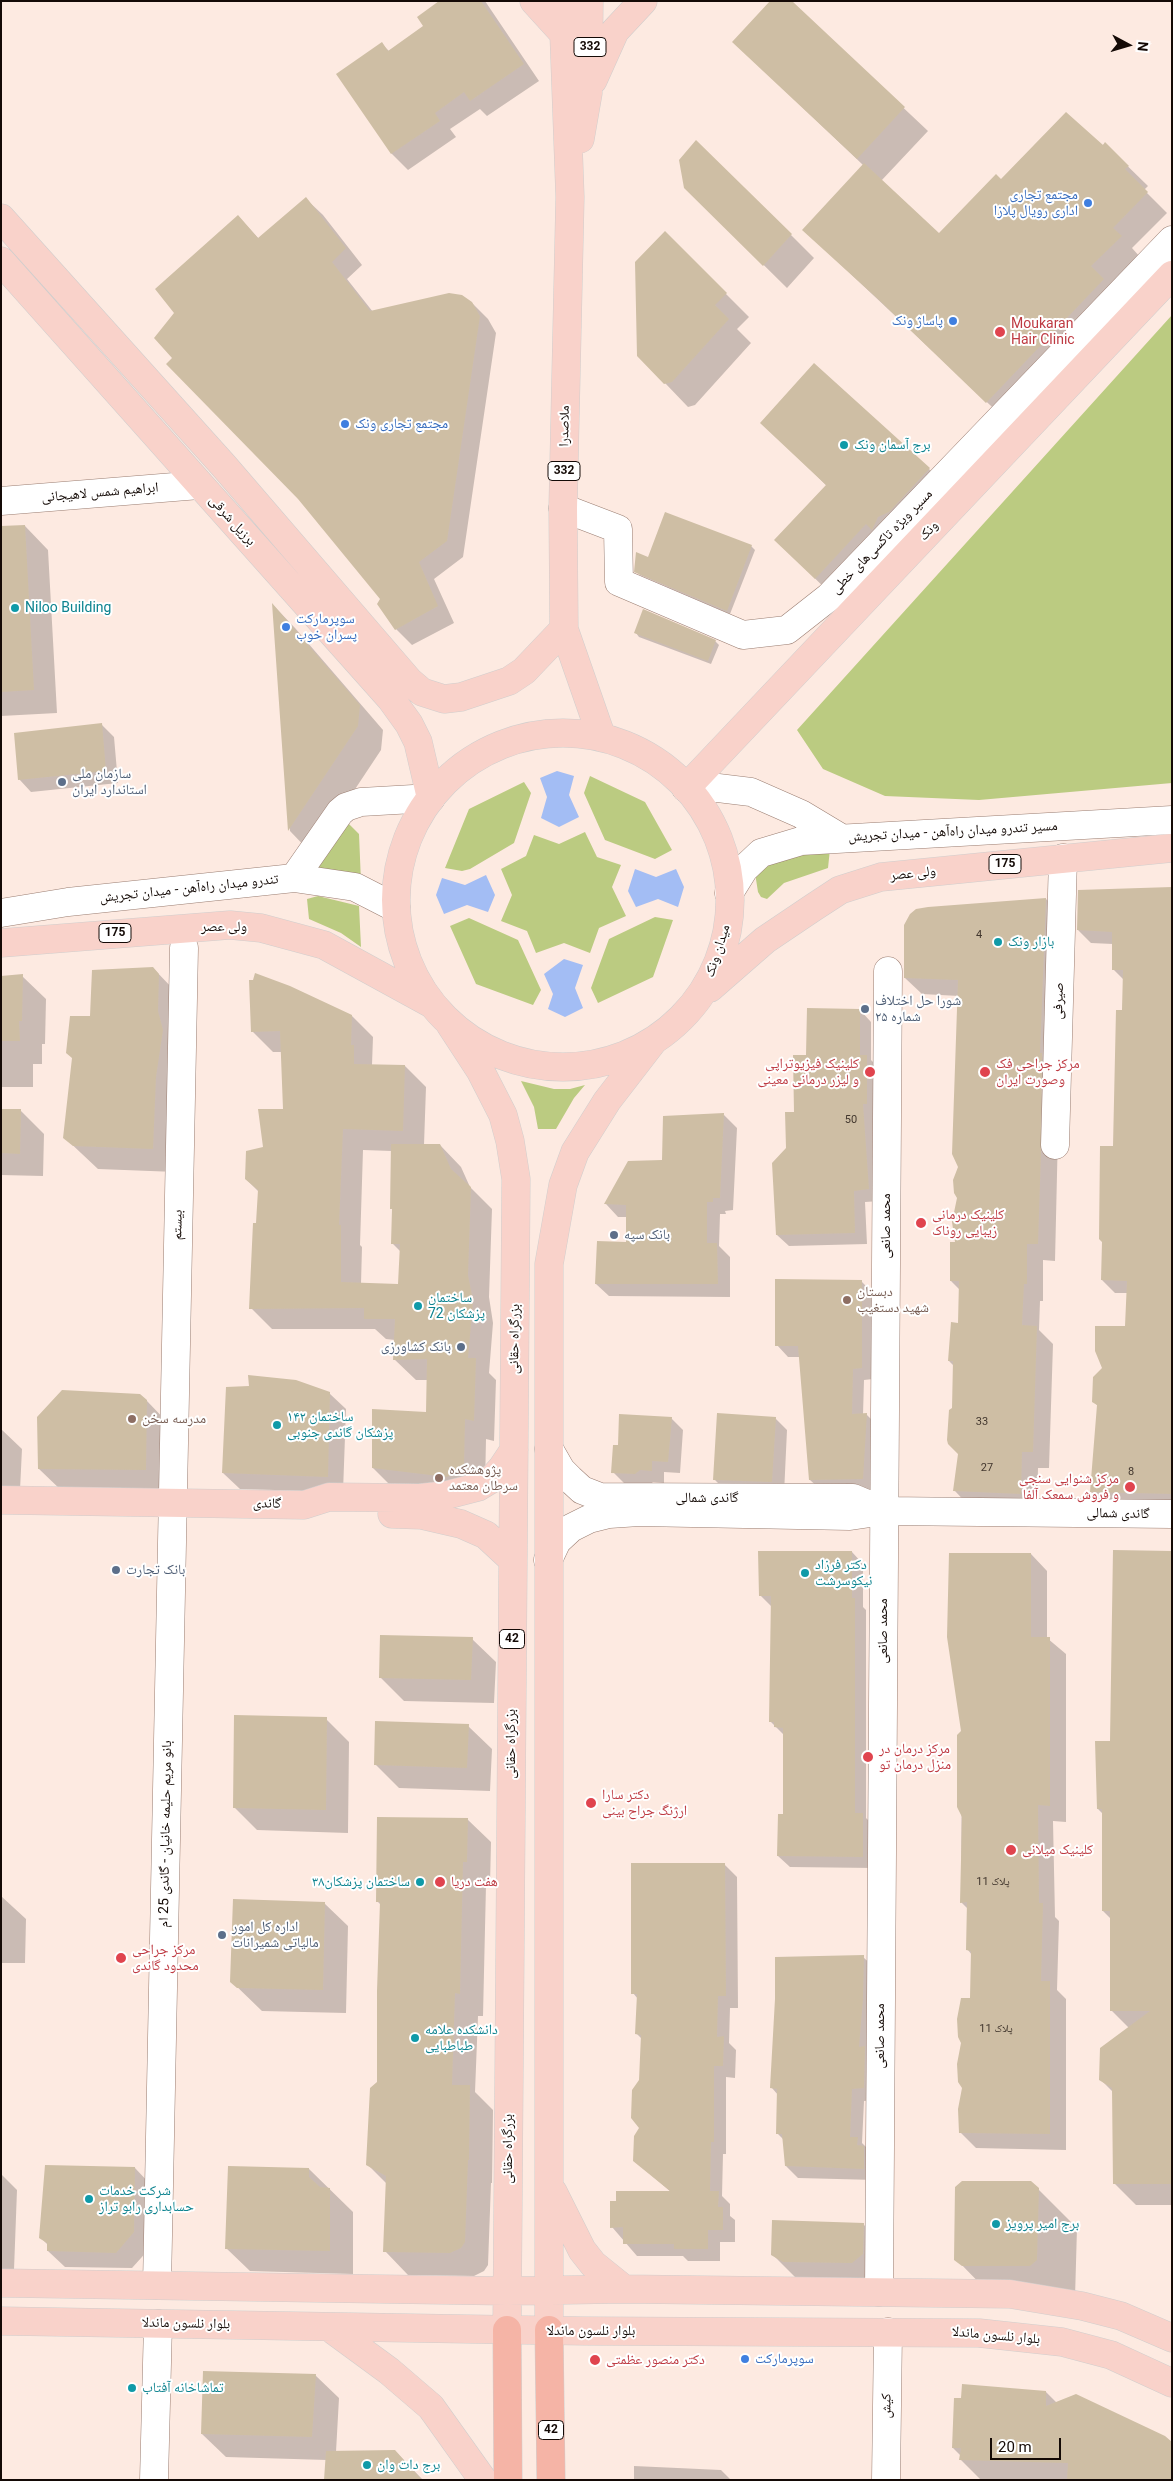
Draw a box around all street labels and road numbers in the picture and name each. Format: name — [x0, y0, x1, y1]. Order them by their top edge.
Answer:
road number: 332 — [574, 38, 606, 56]
street label: ملاصدرا — [556, 405, 574, 447]
road number: 332 — [548, 462, 580, 481]
street label: ابراهیم شمس لاهیجانی — [41, 480, 159, 506]
street label: مسیر ویژه تاکسی‌های خطی — [828, 486, 936, 598]
street label: برزیل شرقی — [205, 492, 259, 550]
street label: ونک — [916, 517, 942, 545]
street label: مسیر تندرو میدان راه‌آهن - میدان تجریش — [848, 818, 1058, 846]
road number: 175 — [989, 854, 1021, 874]
street label: ولی عصر — [889, 863, 937, 885]
street label: تندرو میدان راه‌آهن - میدان تجریش — [99, 871, 279, 907]
street label: ولی عصر — [201, 919, 247, 935]
street label: میدان ونک — [702, 923, 734, 979]
road number: 175 — [99, 924, 131, 942]
street label: صیرفی — [1050, 982, 1068, 1020]
street label: محمد صانعی — [878, 1193, 894, 1259]
street label: بیستم — [169, 1210, 187, 1240]
street label: بزرگراه حقانی — [506, 1304, 524, 1374]
street label: گاندی شمالی — [675, 1490, 739, 1506]
street label: گاندی — [253, 1495, 281, 1513]
street label: گاندی شمالی — [1086, 1505, 1150, 1523]
street label: محمد صانعی — [875, 1598, 891, 1664]
road number: 42 — [500, 1630, 524, 1648]
street label: بزرگراه حقانی — [503, 1709, 519, 1779]
street label: بانو مریم حلیمه خانیان - گاندی 25 ام — [156, 1740, 176, 1928]
street label: محمد صانعی — [872, 2003, 888, 2069]
street label: بزرگراه حقانی — [500, 2114, 516, 2184]
street label: بلوار نلسون ماندلا — [142, 2315, 230, 2333]
street label: بلوار نلسون ماندلا — [547, 2323, 635, 2339]
street label: بلوار نلسون ماندلا — [951, 2324, 1041, 2348]
street label: کیش — [878, 2393, 896, 2419]
road number: 42 — [538, 2420, 564, 2440]

